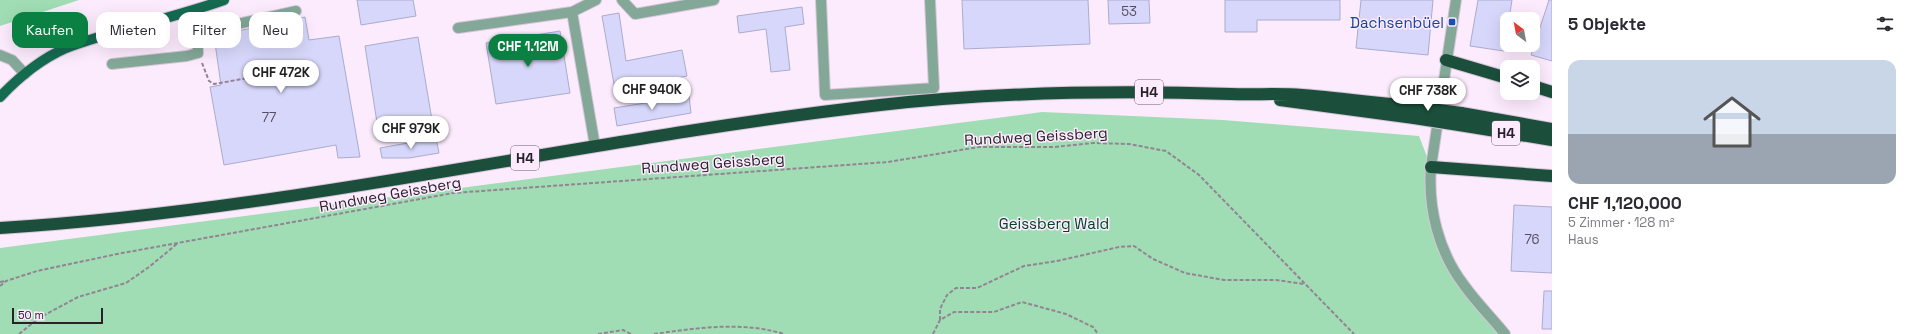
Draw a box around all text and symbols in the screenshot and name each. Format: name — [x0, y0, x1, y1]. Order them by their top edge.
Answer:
house number: 53 — [1121, 3, 1137, 20]
chip: Kaufen — [12, 12, 88, 48]
chip: Mieten — [96, 12, 170, 48]
chip: Filter — [178, 12, 241, 48]
chip: Neu — [249, 12, 303, 48]
north arrow — [1500, 12, 1540, 52]
map controls — [1500, 12, 1540, 100]
place label: Dachsenbüel — [1350, 13, 1444, 32]
text: 5 Objekte — [1568, 13, 1646, 35]
icon: filters — [1874, 13, 1896, 35]
marker: Dachsenbüel — [1447, 17, 1457, 27]
pin: CHF 1.12M — [482, 34, 574, 68]
text: CHF 1.12M — [497, 38, 559, 55]
pin: CHF 472K — [240, 60, 322, 94]
button: layers — [1500, 60, 1540, 100]
text: CHF 472K — [252, 64, 310, 81]
pin: CHF 940K — [611, 77, 693, 111]
pin: CHF 738K — [1387, 78, 1469, 112]
road number: H4 — [1135, 80, 1163, 104]
text: CHF 940K — [622, 81, 682, 98]
text: CHF 738K — [1399, 82, 1457, 99]
icon: home — [1696, 86, 1768, 158]
house number: 77 — [262, 109, 276, 126]
pin: CHF 979K — [370, 116, 452, 150]
text: CHF 979K — [382, 120, 440, 137]
road number: H4 — [1492, 121, 1520, 145]
street label: Rundweg Geissberg — [964, 123, 1108, 149]
road number: H4 — [511, 146, 539, 170]
street label: Rundweg Geissberg — [641, 149, 785, 177]
street label: Rundweg Geissberg — [318, 172, 462, 216]
text: CHF 1,120,000 — [1568, 192, 1682, 214]
park label: Geissberg Wald — [999, 214, 1109, 233]
text: 5 Zimmer · 128 m² — [1568, 214, 1675, 231]
house number: 76 — [1524, 231, 1540, 248]
text: Haus — [1568, 231, 1599, 248]
scale bar — [12, 306, 103, 325]
text: 50 m — [18, 308, 44, 322]

